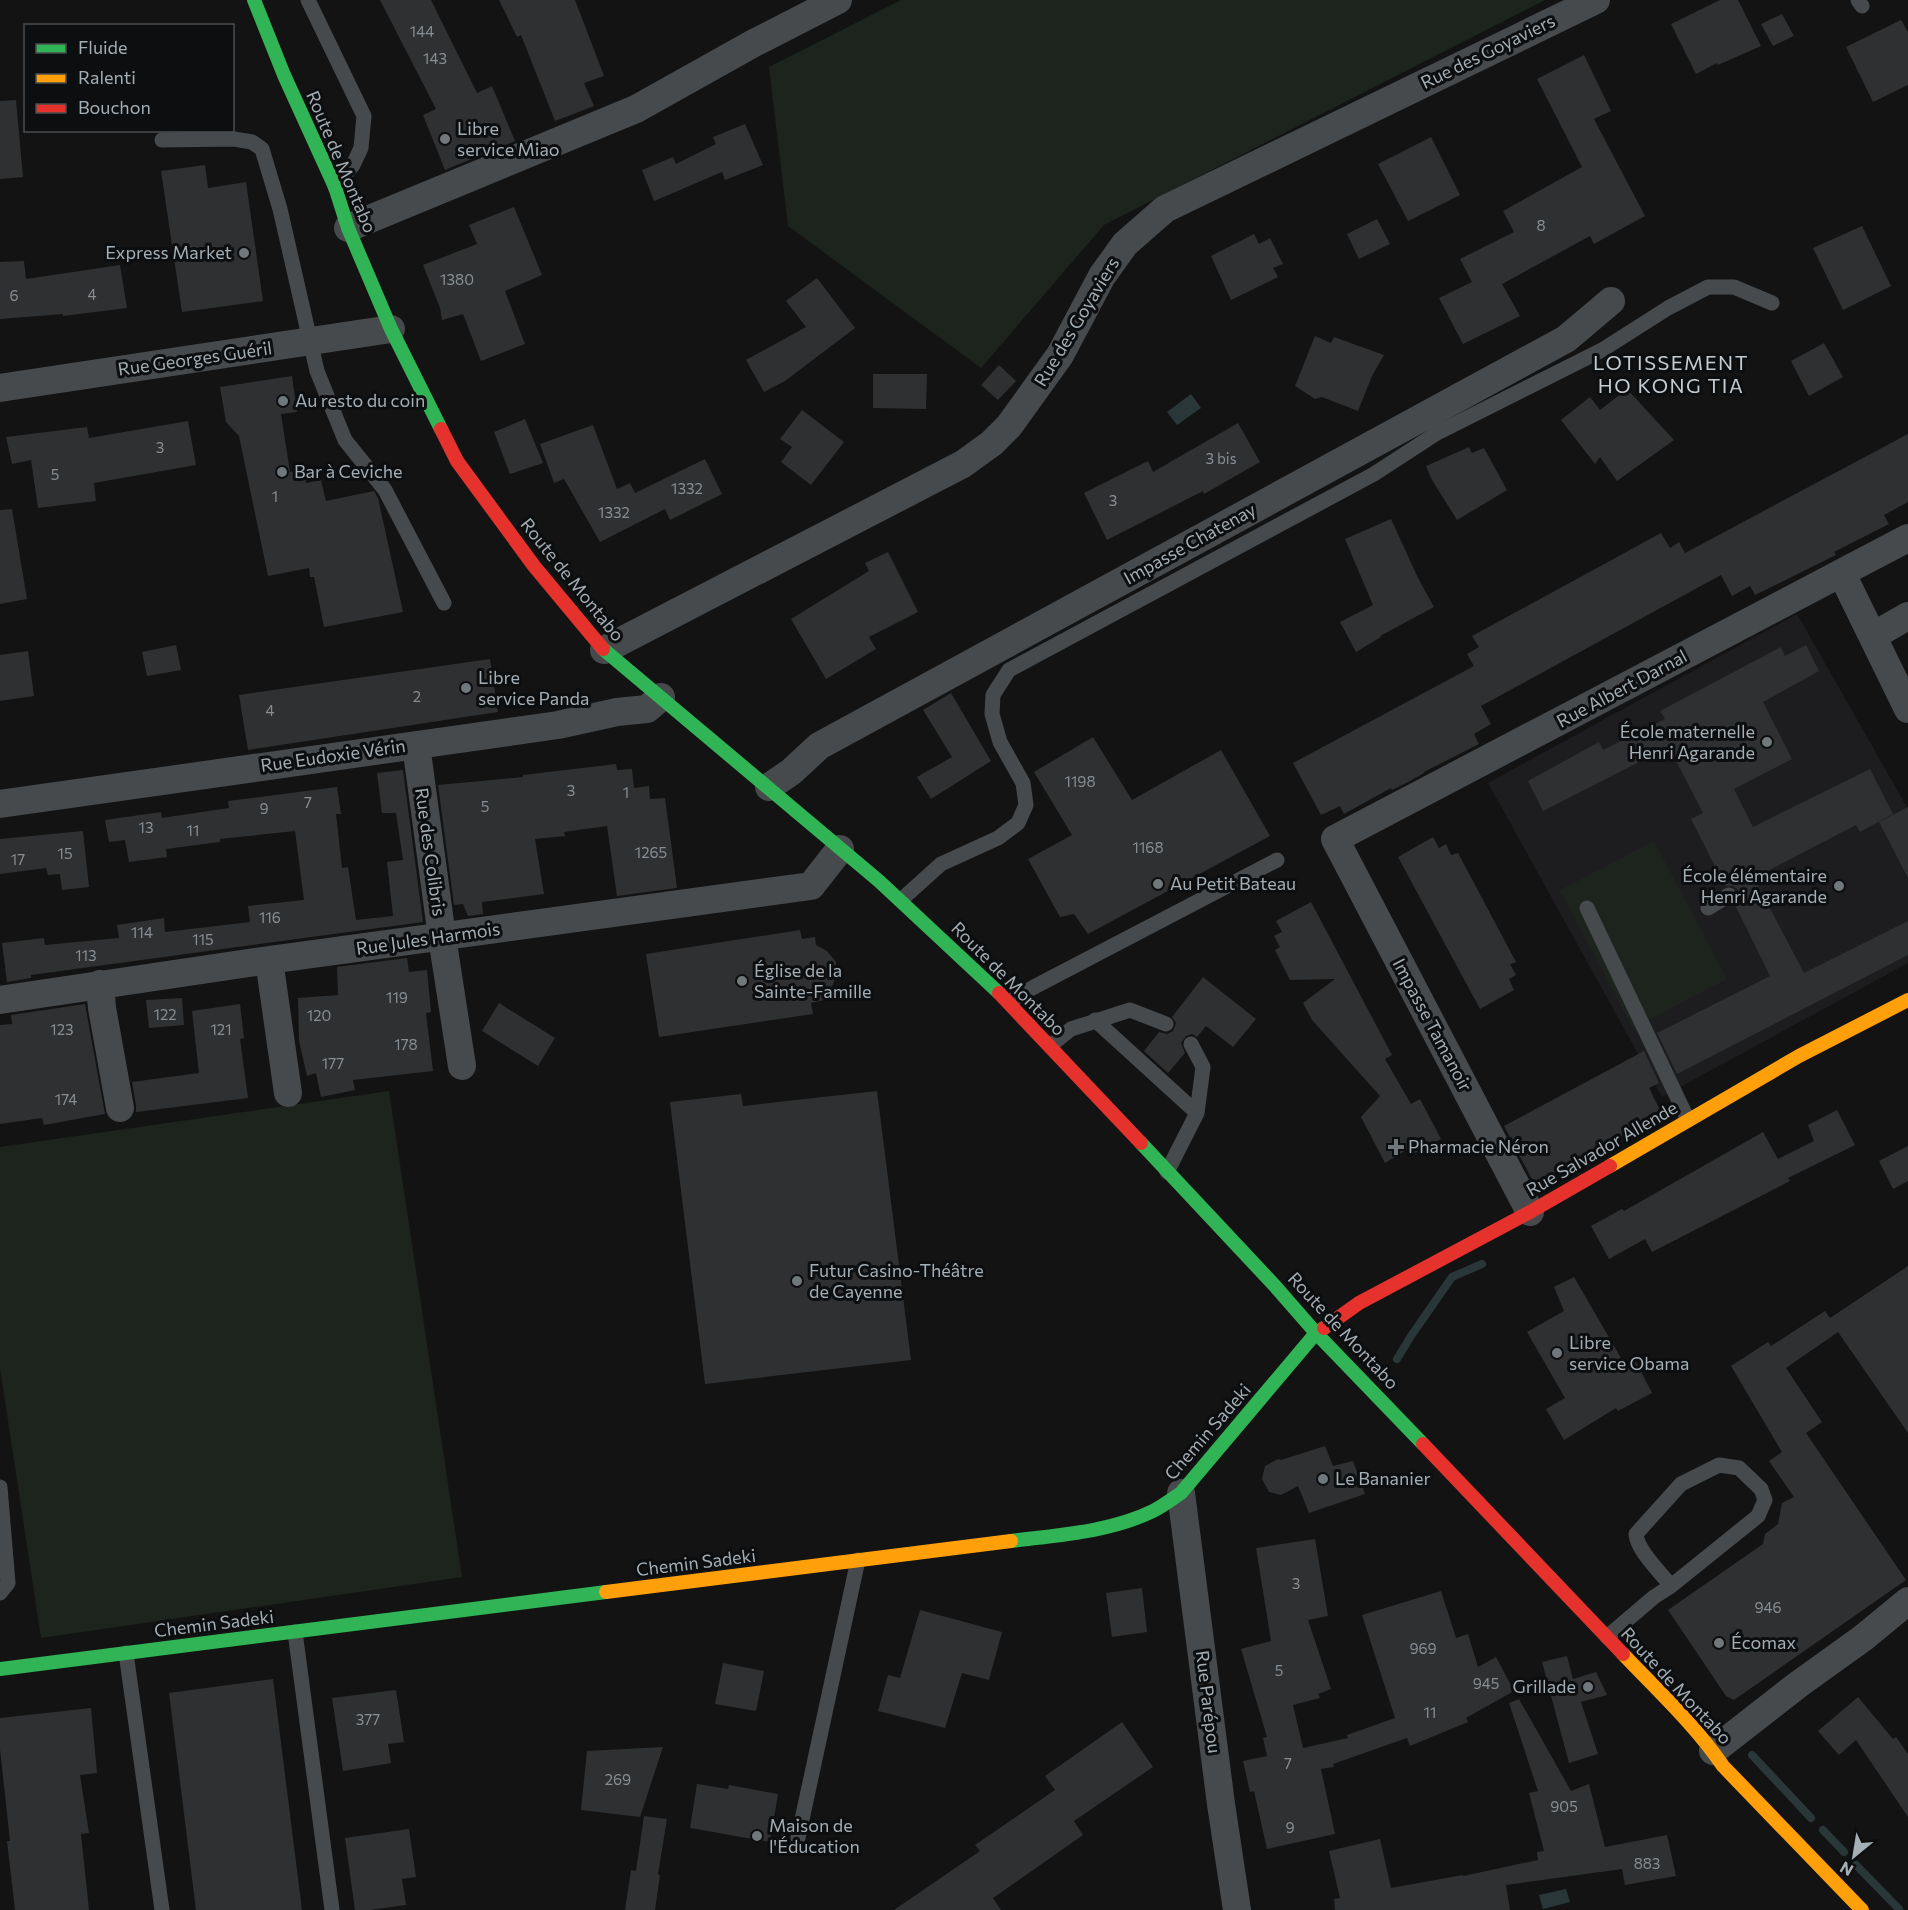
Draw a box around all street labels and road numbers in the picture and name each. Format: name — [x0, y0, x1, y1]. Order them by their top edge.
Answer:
street label: Rue des Goyaviers — [1417, 9, 1558, 93]
street label: Route de Montabo — [302, 87, 382, 236]
street label: Rue des Goyaviers — [1029, 253, 1123, 390]
street label: Rue Georges Guéril — [116, 336, 273, 380]
street label: Impasse Chatenay — [1120, 498, 1259, 589]
street label: Route de Montabo — [516, 513, 629, 645]
street label: Rue Albert Darnal — [1553, 645, 1690, 732]
street label: Rue Eudoxie Vérin — [259, 734, 407, 776]
street label: Rue des Colibris — [411, 786, 451, 917]
street label: Rue Jules Harmois — [354, 917, 501, 959]
street label: Route de Montabo — [947, 917, 1070, 1040]
street label: Impasse Tamanoir — [1389, 954, 1477, 1095]
street label: Rue Salvador Allende — [1522, 1096, 1681, 1200]
street label: Route de Montabo — [1284, 1267, 1404, 1393]
street label: Chemin Sadeki — [1159, 1379, 1255, 1484]
street label: Chemin Sadeki — [635, 1544, 757, 1580]
street label: Chemin Sadeki — [153, 1605, 275, 1641]
street label: Route de Montabo — [1617, 1622, 1737, 1748]
street label: Rue Parépou — [1192, 1649, 1226, 1755]

